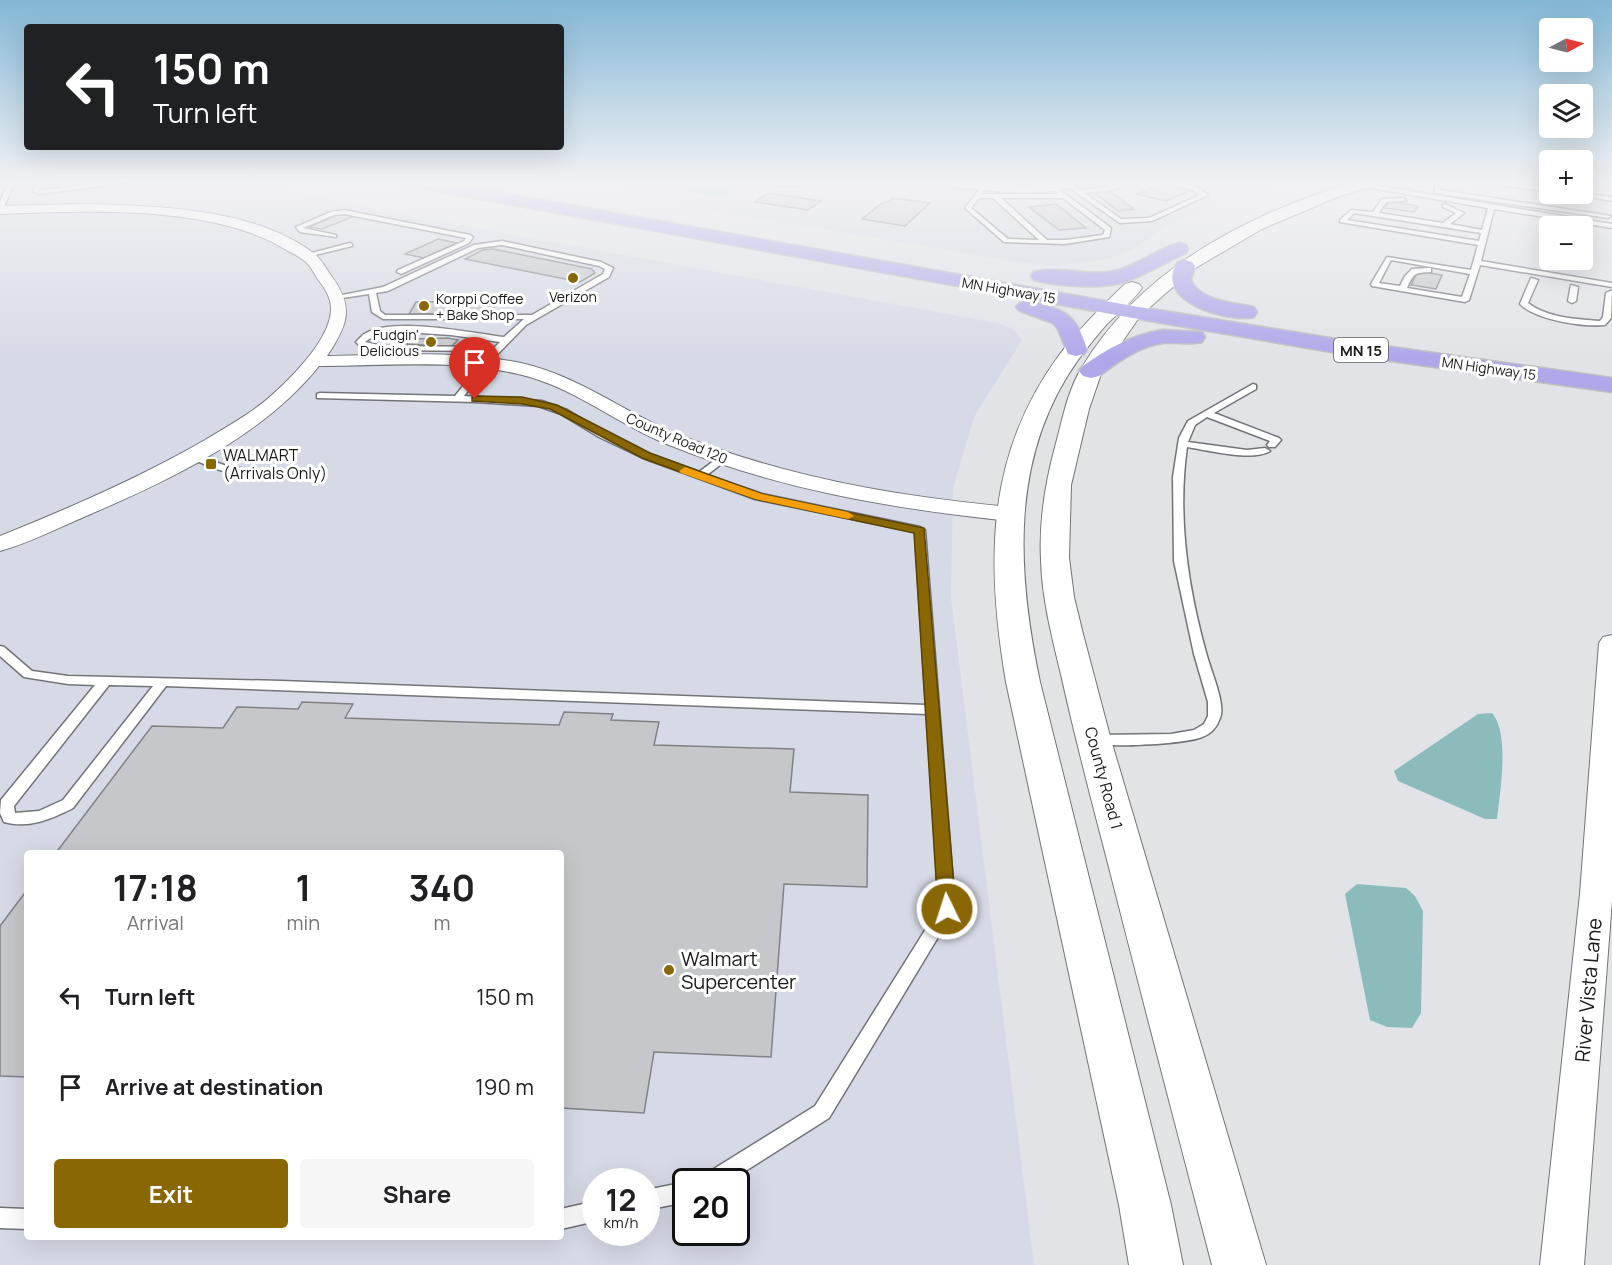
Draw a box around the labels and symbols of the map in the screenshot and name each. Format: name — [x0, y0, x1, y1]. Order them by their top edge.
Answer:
north arrow — [1539, 18, 1593, 72]
marker: Verizon — [566, 271, 580, 285]
street label: MN Highway 15 — [961, 272, 1057, 308]
place label: Verizon — [549, 287, 597, 306]
place label: Korppi Coffee + Bake Shop — [436, 289, 523, 324]
marker: Korppi Coffee + Bake Shop — [417, 299, 431, 313]
place label: Fudgin' Delicious — [360, 325, 419, 360]
marker: Fudgin' Delicious — [424, 335, 438, 349]
pin — [449, 337, 500, 399]
road number: MN 15 — [1334, 338, 1388, 362]
street label: MN Highway 15 — [1441, 352, 1537, 384]
street label: County Road 120 — [623, 408, 731, 468]
place label: WALMART (Arrivals Only) — [223, 444, 327, 484]
marker: WALMART (Arrivals Only) — [204, 457, 218, 471]
street label: County Road 1 — [1080, 724, 1128, 832]
position arrow — [915, 877, 979, 941]
street label: River Vista Lane — [1568, 917, 1608, 1063]
place label: Walmart Supercenter — [681, 945, 796, 995]
marker: Walmart Supercenter — [662, 963, 676, 977]
speed limit sign: 20 — [672, 1168, 750, 1246]

